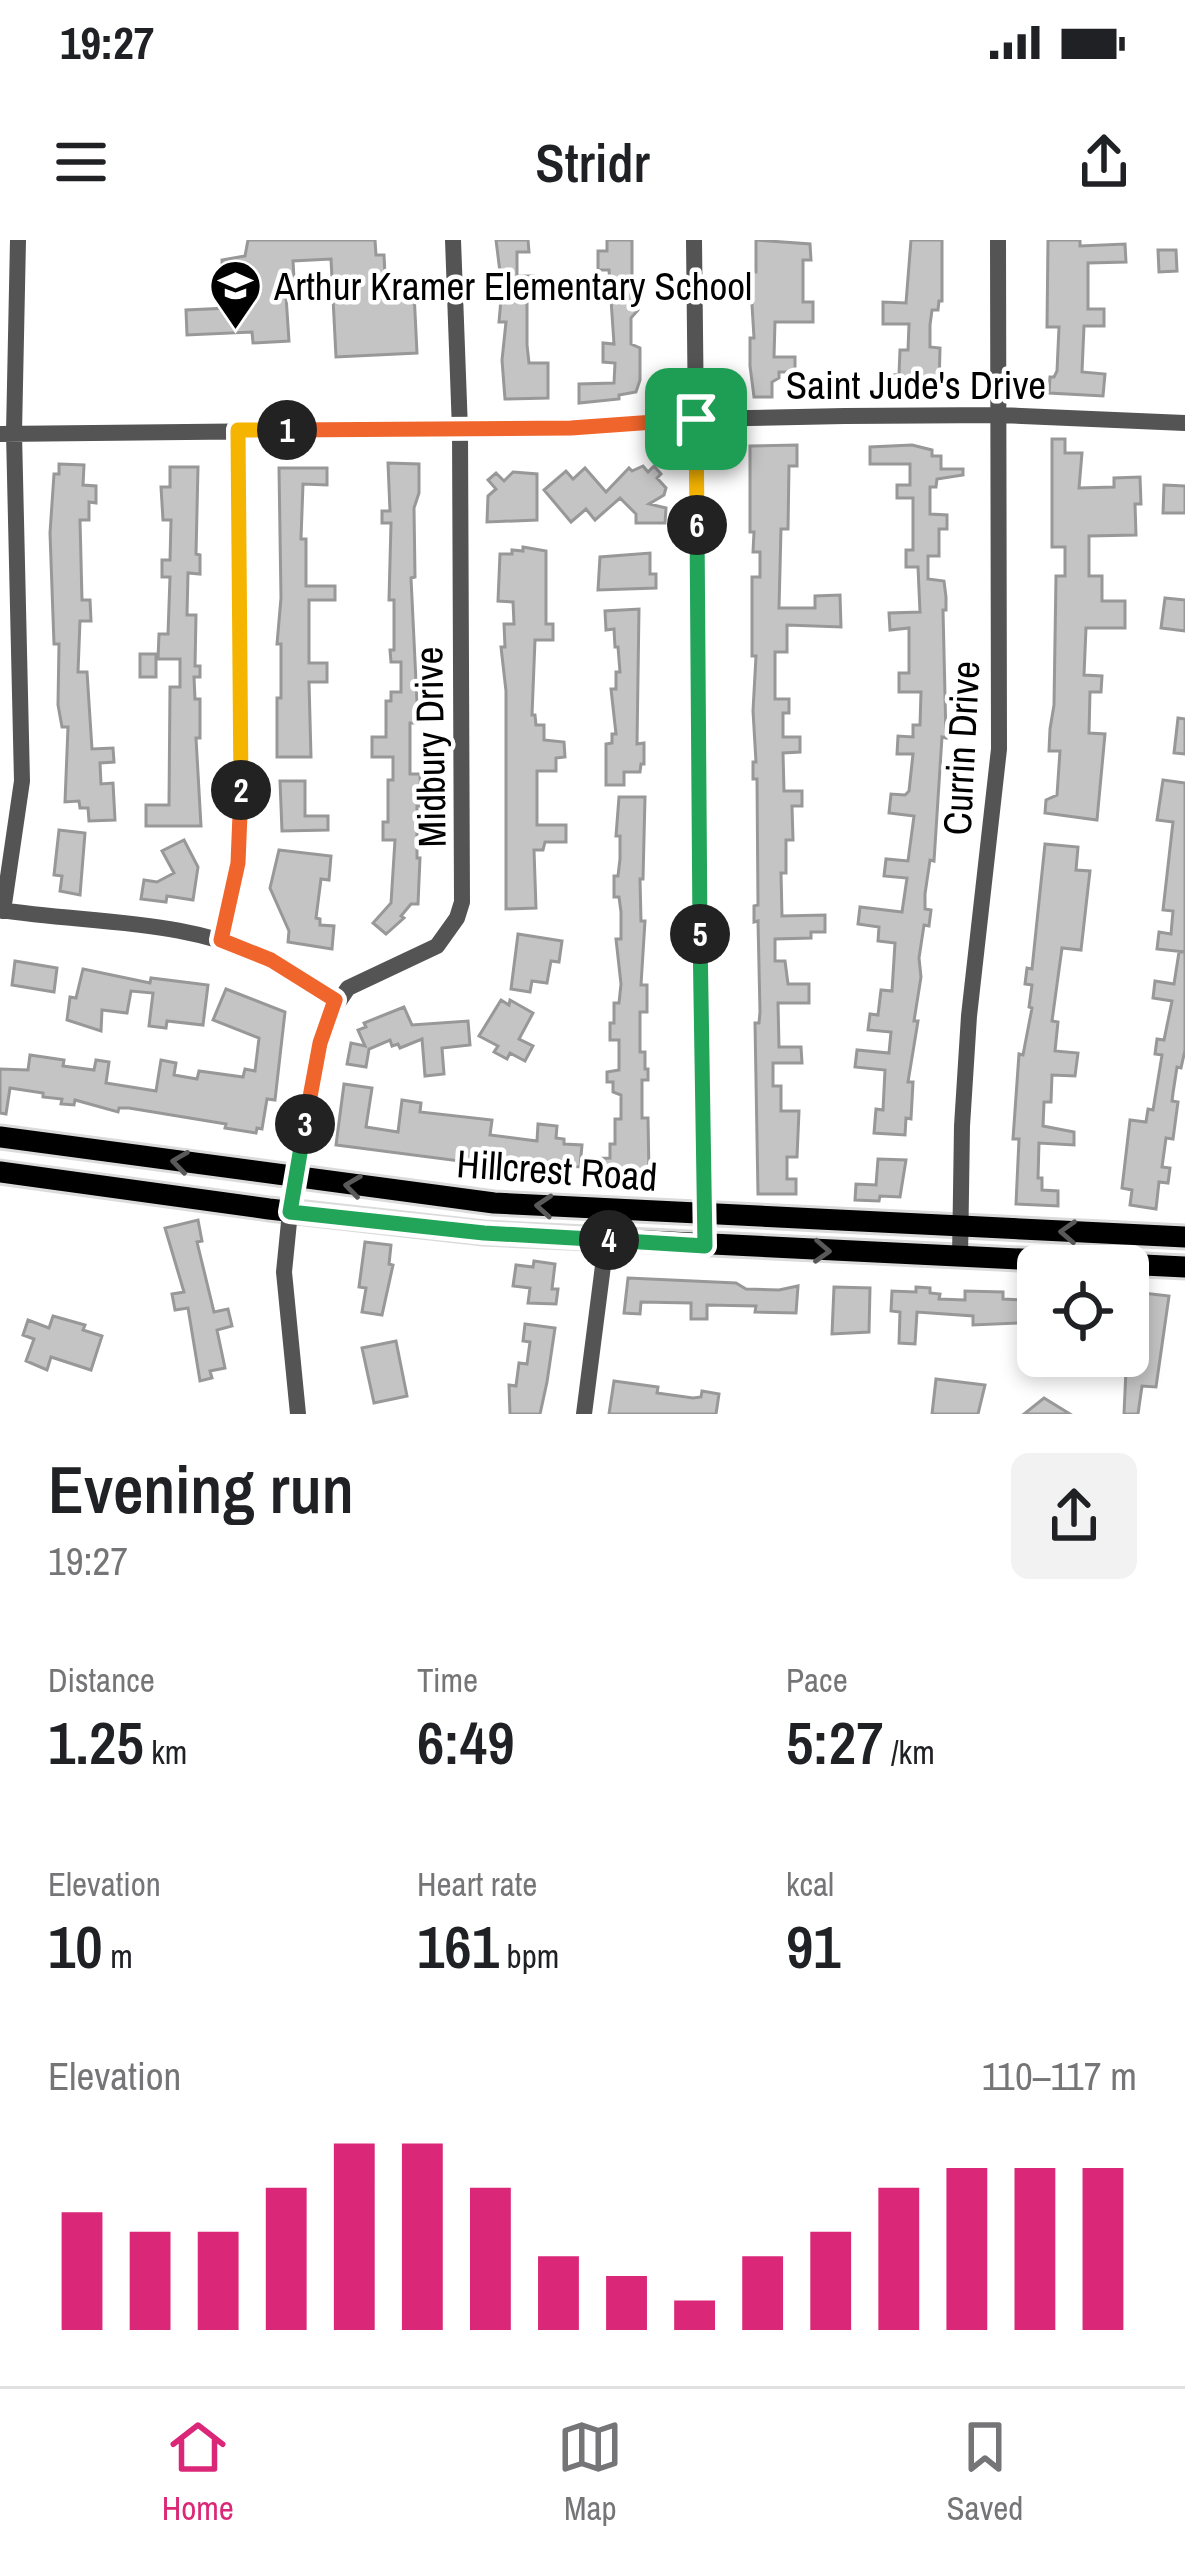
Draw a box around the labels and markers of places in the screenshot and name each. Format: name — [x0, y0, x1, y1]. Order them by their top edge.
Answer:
school or university icon: Arthur Kramer Elementary School — [207, 258, 263, 332]
place label: Arthur Kramer Elementary School — [273, 260, 752, 312]
pin — [645, 368, 747, 470]
pin: 1 — [257, 400, 317, 460]
pin: 6 — [667, 495, 727, 555]
pin: 2 — [211, 760, 271, 820]
pin: 5 — [670, 904, 730, 964]
pin: 3 — [275, 1094, 335, 1154]
pin: 4 — [579, 1210, 639, 1270]

